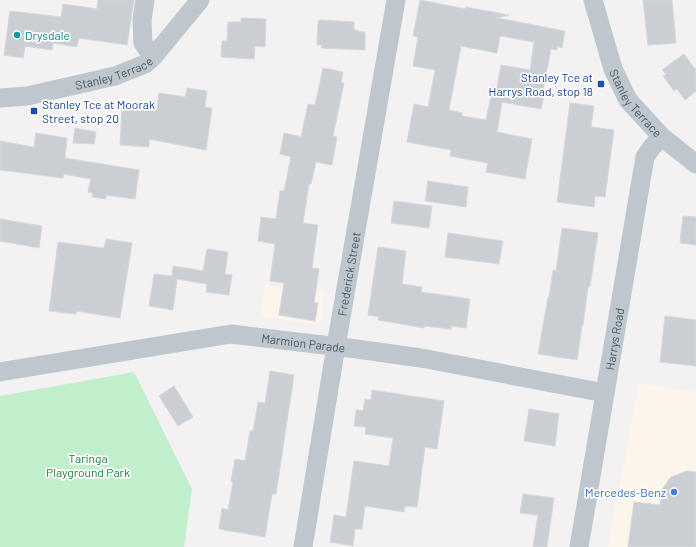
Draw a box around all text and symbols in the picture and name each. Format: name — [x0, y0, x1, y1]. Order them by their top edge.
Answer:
place label: Drysdale — [25, 28, 70, 42]
marker: Drysdale — [12, 30, 22, 40]
street label: Stanley Terrace — [74, 54, 155, 92]
street label: Stanley Terrace — [607, 67, 665, 139]
place label: Stanley Tce at Harrys Road, stop 18 — [489, 70, 593, 98]
marker: Stanley Tce at Harrys Road, stop 18 — [596, 79, 606, 89]
place label: Stanley Tce at Moorak Street, stop 20 — [42, 97, 155, 125]
marker: Stanley Tce at Moorak Street, stop 20 — [29, 106, 39, 116]
street label: Frederick Street — [334, 231, 363, 317]
street label: Harrys Road — [602, 307, 626, 371]
street label: Marmion Parade — [261, 331, 346, 355]
park label: Taringa Playground Park — [46, 451, 130, 479]
place label: Mercedes-Benz — [585, 485, 666, 499]
marker: Mercedes-Benz — [669, 487, 679, 497]

